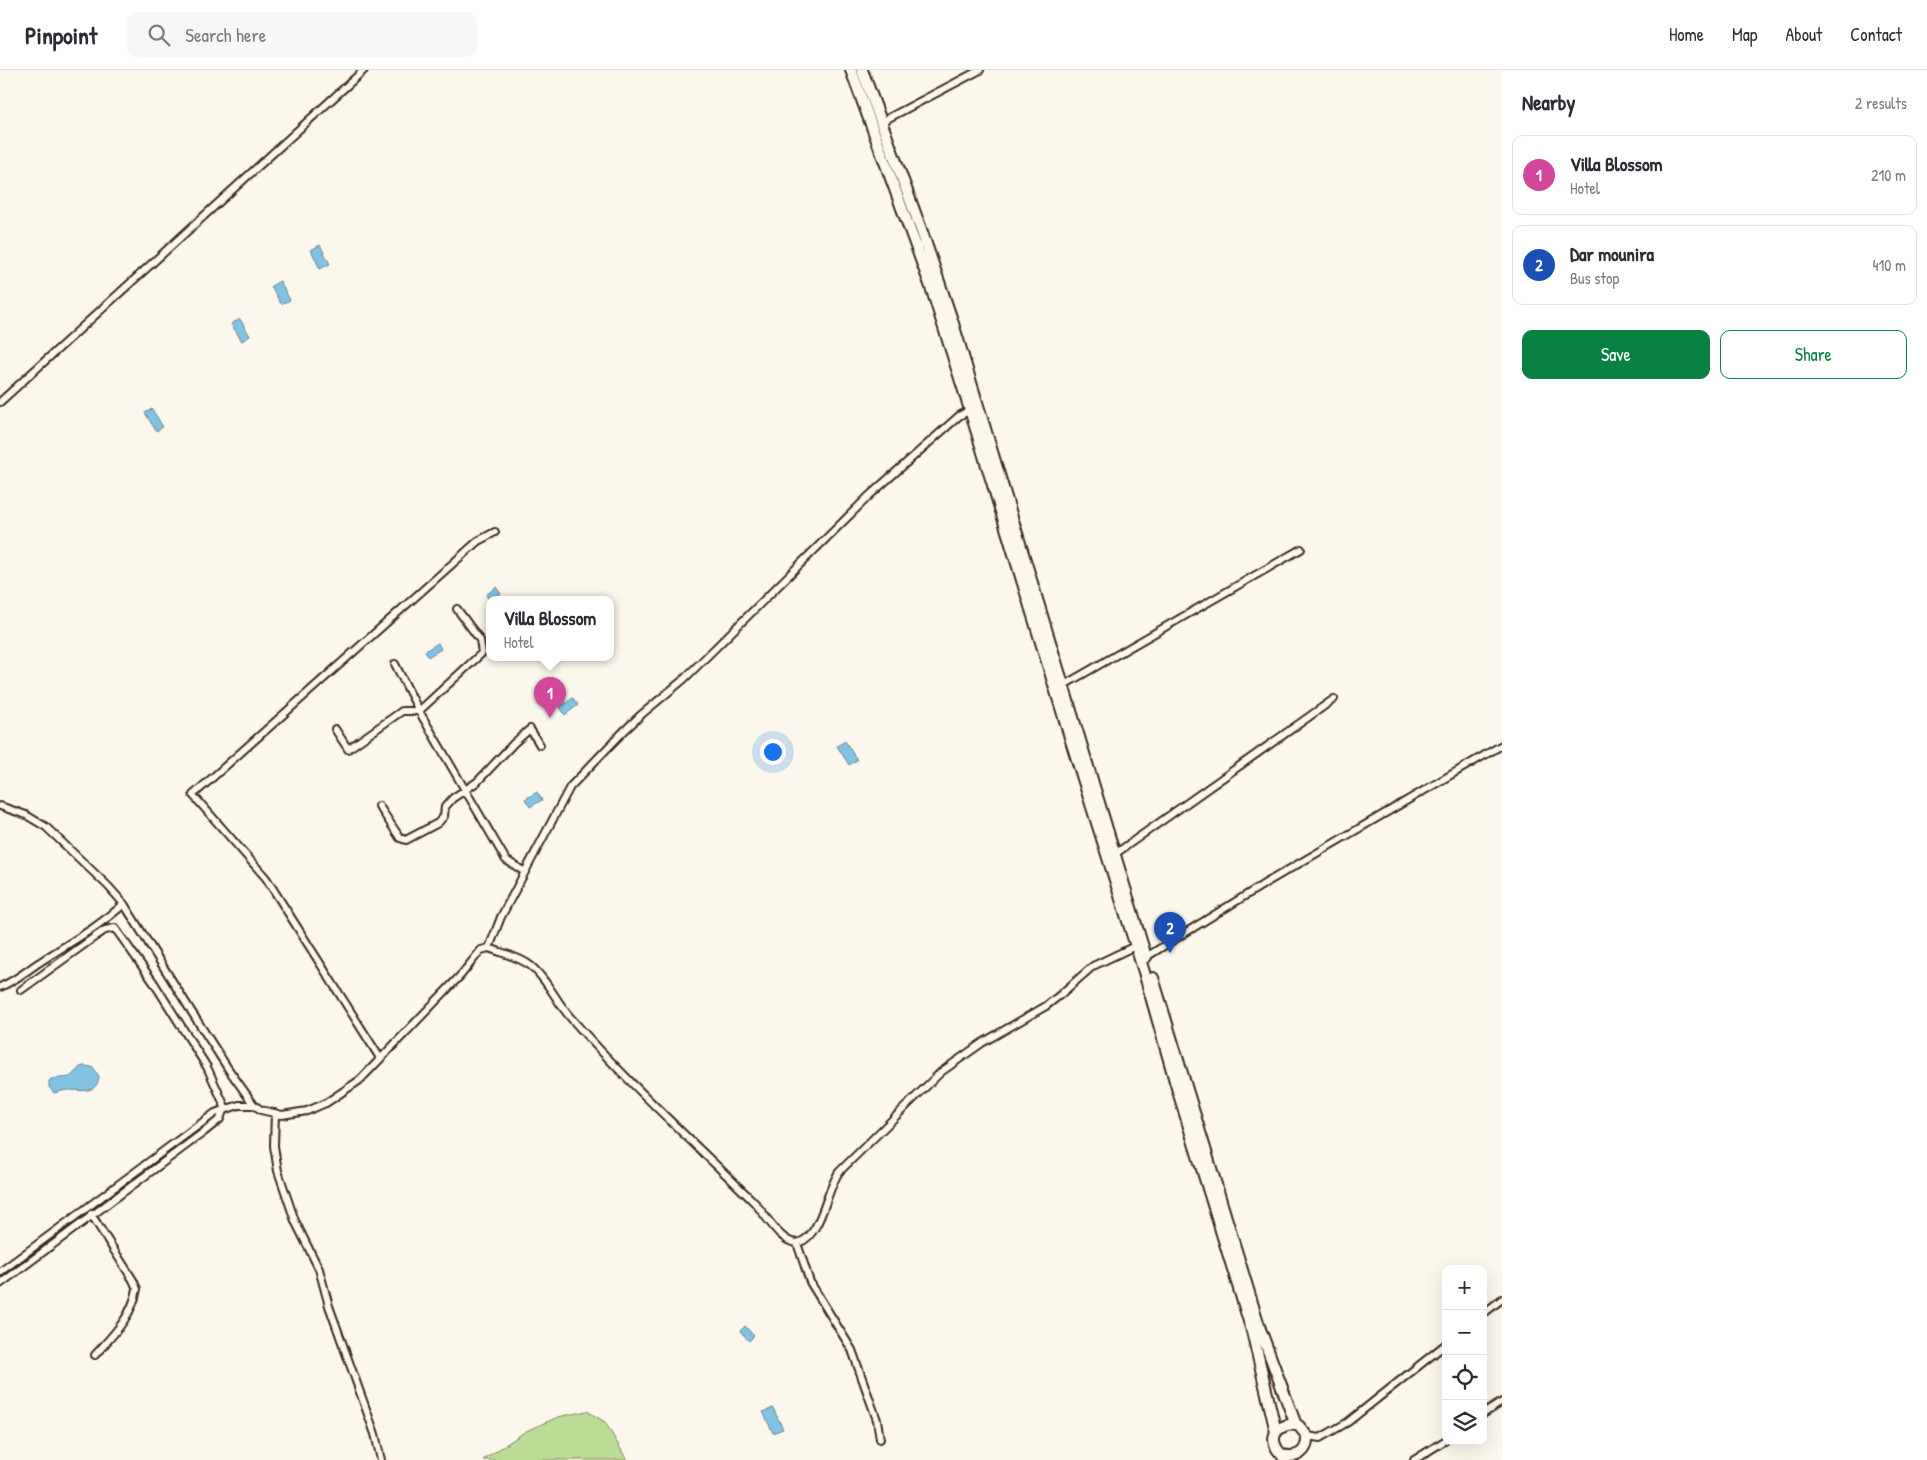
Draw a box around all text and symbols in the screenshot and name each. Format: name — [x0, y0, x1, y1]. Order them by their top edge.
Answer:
search box — [127, 12, 477, 57]
text: Pinpoint — [25, 19, 97, 51]
icon: search — [145, 21, 173, 49]
text: Search here — [185, 22, 266, 48]
text: Home — [1669, 22, 1704, 47]
text: Map — [1732, 22, 1757, 47]
text: About — [1785, 22, 1822, 47]
text: Contact — [1850, 22, 1902, 47]
text: Nearby — [1522, 88, 1575, 117]
text: 2 results — [1855, 92, 1907, 114]
text: Villa Blossom — [1570, 151, 1663, 177]
text: 1 — [1536, 164, 1542, 186]
text: 210 m — [1871, 164, 1906, 186]
text: Hotel — [1570, 177, 1600, 199]
text: Dar mounira — [1570, 241, 1654, 267]
text: 2 — [1535, 254, 1543, 276]
text: 410 m — [1872, 254, 1906, 276]
text: Bus stop — [1570, 267, 1619, 289]
button: Save — [1522, 330, 1710, 379]
button: Share — [1720, 330, 1907, 379]
popup — [486, 596, 614, 661]
text: Villa Blossom — [504, 605, 596, 631]
text: Hotel — [504, 631, 534, 653]
pin: 1 — [534, 677, 566, 718]
your location — [760, 739, 786, 765]
pin: 2 — [1154, 912, 1186, 953]
map controls — [1442, 1265, 1487, 1445]
button: + — [1442, 1265, 1487, 1310]
button: − — [1442, 1310, 1487, 1355]
button: locate — [1442, 1355, 1487, 1400]
button: layers — [1442, 1400, 1487, 1445]

